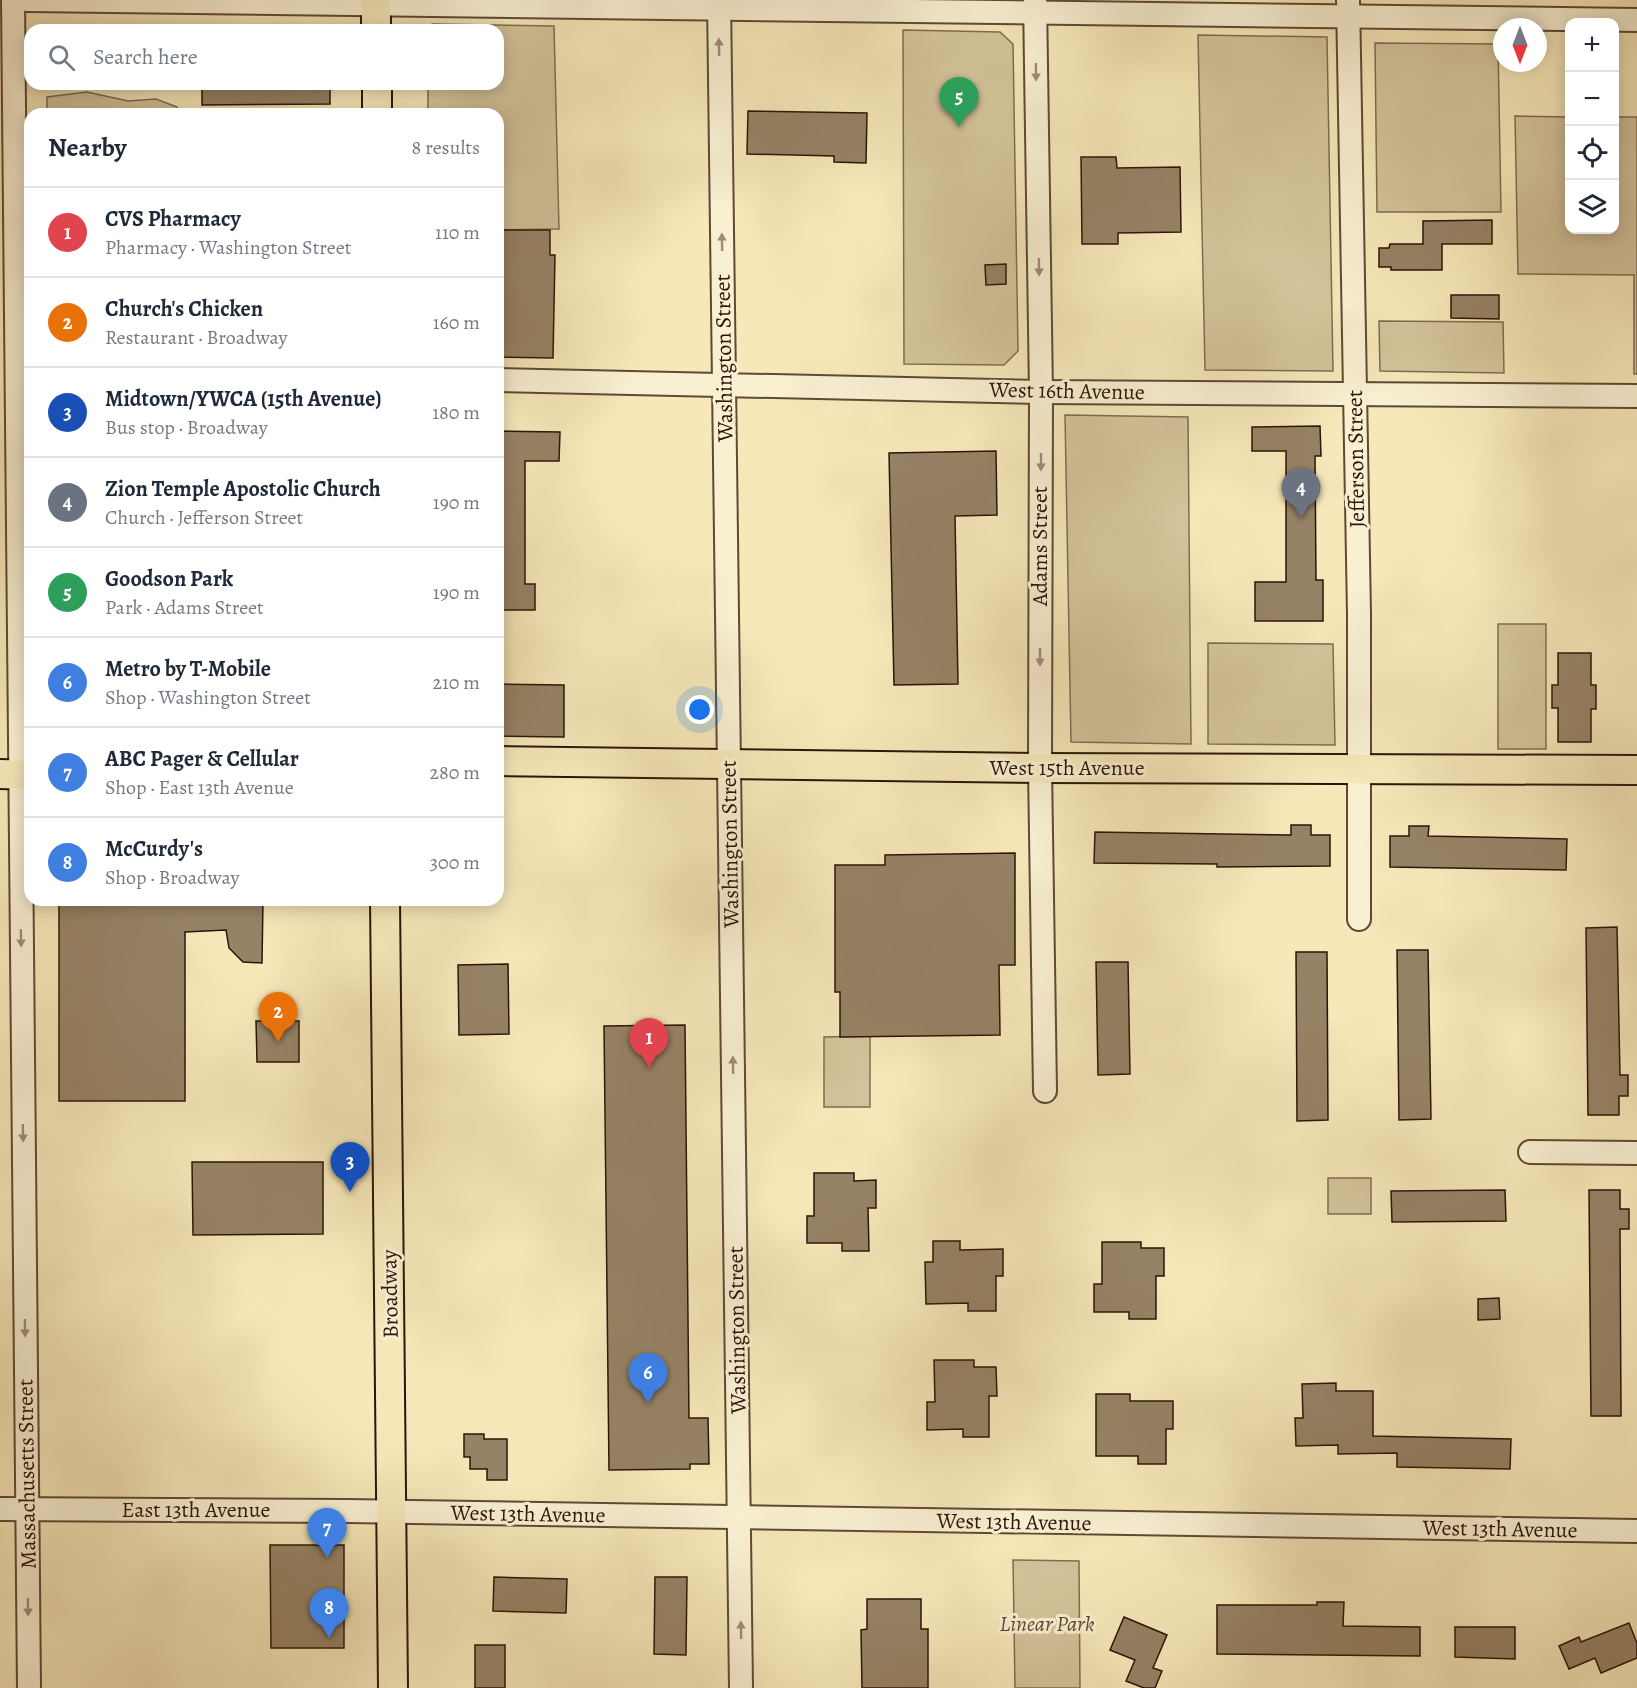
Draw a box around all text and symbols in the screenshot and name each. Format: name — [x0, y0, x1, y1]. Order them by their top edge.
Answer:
north arrow — [1493, 18, 1547, 72]
map controls — [1565, 18, 1619, 234]
button: + — [1565, 18, 1619, 72]
search box — [24, 24, 504, 90]
one-way arrow — [715, 38, 724, 57]
icon: search — [45, 41, 78, 74]
text: Search here — [93, 42, 198, 72]
one-way arrow — [1031, 63, 1041, 82]
button: − — [1565, 72, 1619, 126]
pin: 5 — [940, 78, 978, 127]
button: locate — [1565, 126, 1619, 180]
text: Nearby — [48, 130, 127, 165]
text: 8 results — [412, 134, 480, 161]
button: layers — [1565, 180, 1619, 234]
text: CVS Pharmacy — [105, 204, 241, 234]
text: 1 — [64, 219, 71, 246]
text: 110 m — [435, 219, 480, 246]
one-way arrow — [717, 233, 727, 252]
text: Pharmacy · Washington Street — [105, 234, 351, 261]
one-way arrow — [1034, 258, 1044, 277]
street label: Washington Street — [708, 274, 740, 443]
text: Church's Chicken — [105, 294, 263, 324]
text: 2 — [63, 309, 72, 336]
text: 160 m — [433, 309, 480, 336]
text: Restaurant · Broadway — [105, 324, 287, 351]
street label: West 16th Avenue — [988, 375, 1145, 407]
text: Midtown/YWCA (15th Avenue) — [105, 384, 382, 414]
street label: Jefferson Street — [1340, 390, 1372, 528]
text: 3 — [63, 399, 72, 426]
text: 180 m — [432, 399, 480, 426]
text: Bus stop · Broadway — [105, 414, 268, 441]
one-way arrow — [1036, 453, 1046, 472]
pin: 4 — [1282, 468, 1320, 518]
text: Zion Temple Apostolic Church — [105, 474, 381, 504]
street label: Adams Street — [1025, 486, 1055, 607]
text: 4 — [63, 489, 72, 516]
text: 190 m — [433, 489, 480, 516]
text: Church · Jefferson Street — [105, 504, 303, 531]
text: Goodson Park — [105, 564, 233, 594]
text: 5 — [63, 579, 72, 606]
text: 190 m — [433, 579, 480, 606]
text: Park · Adams Street — [105, 594, 264, 621]
one-way arrow — [1035, 648, 1045, 667]
text: Metro by T-Mobile — [105, 654, 271, 684]
text: 6 — [63, 669, 72, 696]
text: 210 m — [432, 669, 480, 696]
text: Shop · Washington Street — [105, 684, 311, 711]
your location — [685, 695, 714, 724]
text: ABC Pager & Cellular — [105, 744, 299, 774]
street label: West 15th Avenue — [988, 753, 1145, 783]
text: 7 — [63, 759, 72, 786]
text: 280 m — [430, 759, 480, 786]
street label: Washington Street — [714, 760, 746, 929]
text: Shop · East 13th Avenue — [105, 774, 294, 801]
text: McCurdy's — [105, 834, 203, 864]
text: 8 — [63, 849, 72, 876]
text: 300 m — [430, 849, 480, 876]
text: Shop · Broadway — [105, 864, 239, 891]
one-way arrow — [16, 929, 26, 948]
pin: 2 — [258, 992, 298, 1042]
pin: 1 — [630, 1018, 668, 1068]
one-way arrow — [728, 1056, 738, 1075]
one-way arrow — [19, 1124, 28, 1143]
pin: 3 — [330, 1142, 370, 1192]
street label: Washington Street — [721, 1246, 753, 1415]
street label: Broadway — [374, 1249, 406, 1339]
one-way arrow — [20, 1319, 30, 1338]
pin: 6 — [628, 1354, 668, 1403]
street label: Massachusetts Street — [10, 1379, 44, 1569]
street label: East 13th Avenue — [122, 1495, 270, 1525]
street label: West 13th Avenue — [449, 1498, 606, 1530]
street label: West 13th Avenue — [935, 1506, 1092, 1538]
pin: 7 — [308, 1508, 346, 1558]
street label: West 13th Avenue — [1421, 1513, 1578, 1545]
pin: 8 — [310, 1588, 348, 1638]
one-way arrow — [23, 1598, 33, 1617]
park label: Linear Park — [1000, 1609, 1095, 1639]
one-way arrow — [736, 1620, 745, 1639]

